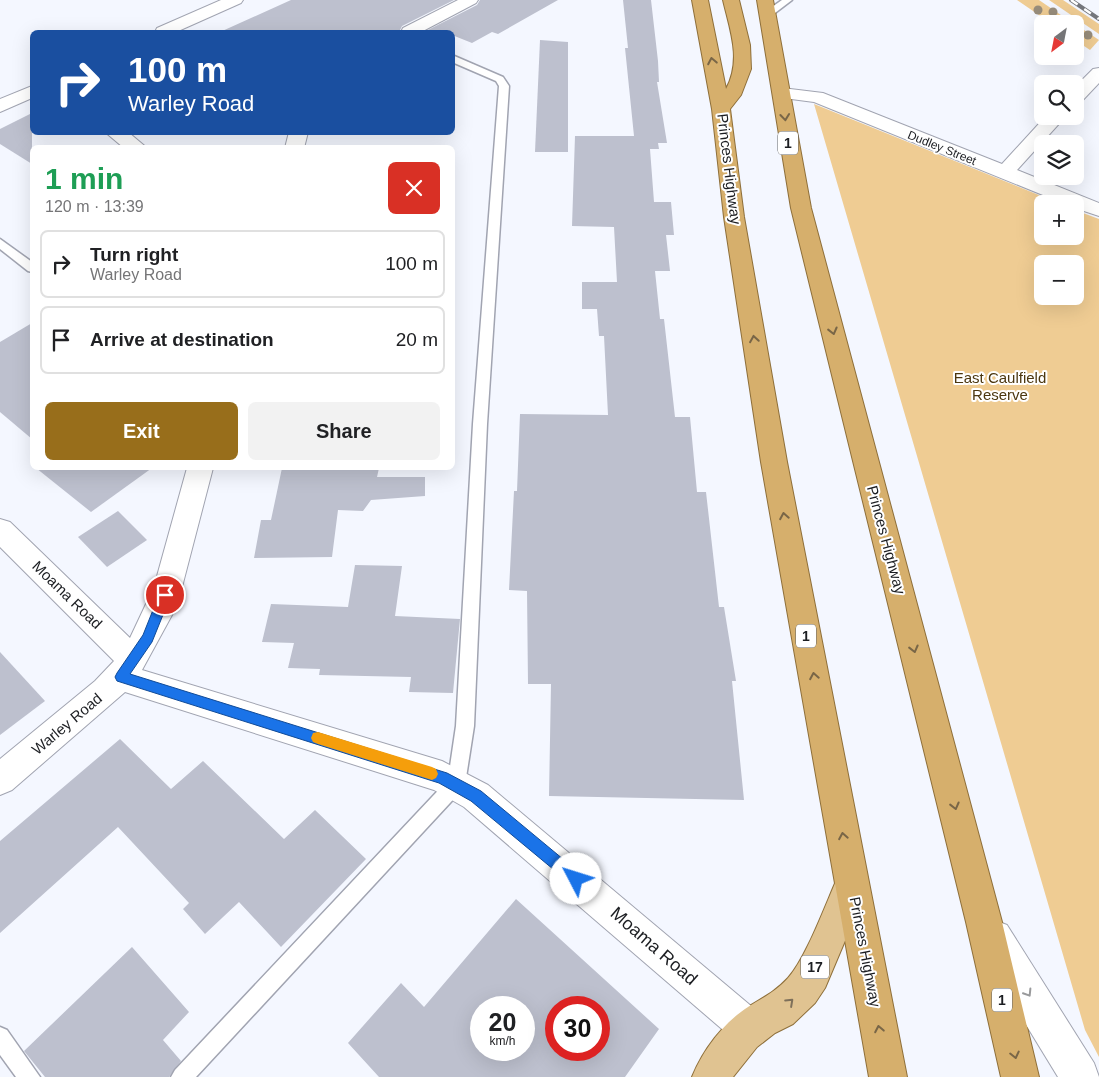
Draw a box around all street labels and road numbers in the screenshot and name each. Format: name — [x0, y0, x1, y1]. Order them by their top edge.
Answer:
street label: Princes Highway — [714, 112, 745, 226]
street label: Dudley Street — [906, 128, 979, 168]
road number: 1 — [778, 132, 798, 154]
street label: Princes Highway — [864, 484, 909, 597]
street label: Moama Road — [29, 557, 106, 632]
road number: 1 — [796, 624, 816, 648]
street label: Warley Road — [28, 689, 105, 758]
street label: Princes Highway — [846, 895, 885, 1009]
street label: Moama Road — [607, 903, 701, 989]
road number: 17 — [801, 956, 829, 979]
road number: 1 — [992, 988, 1012, 1012]

